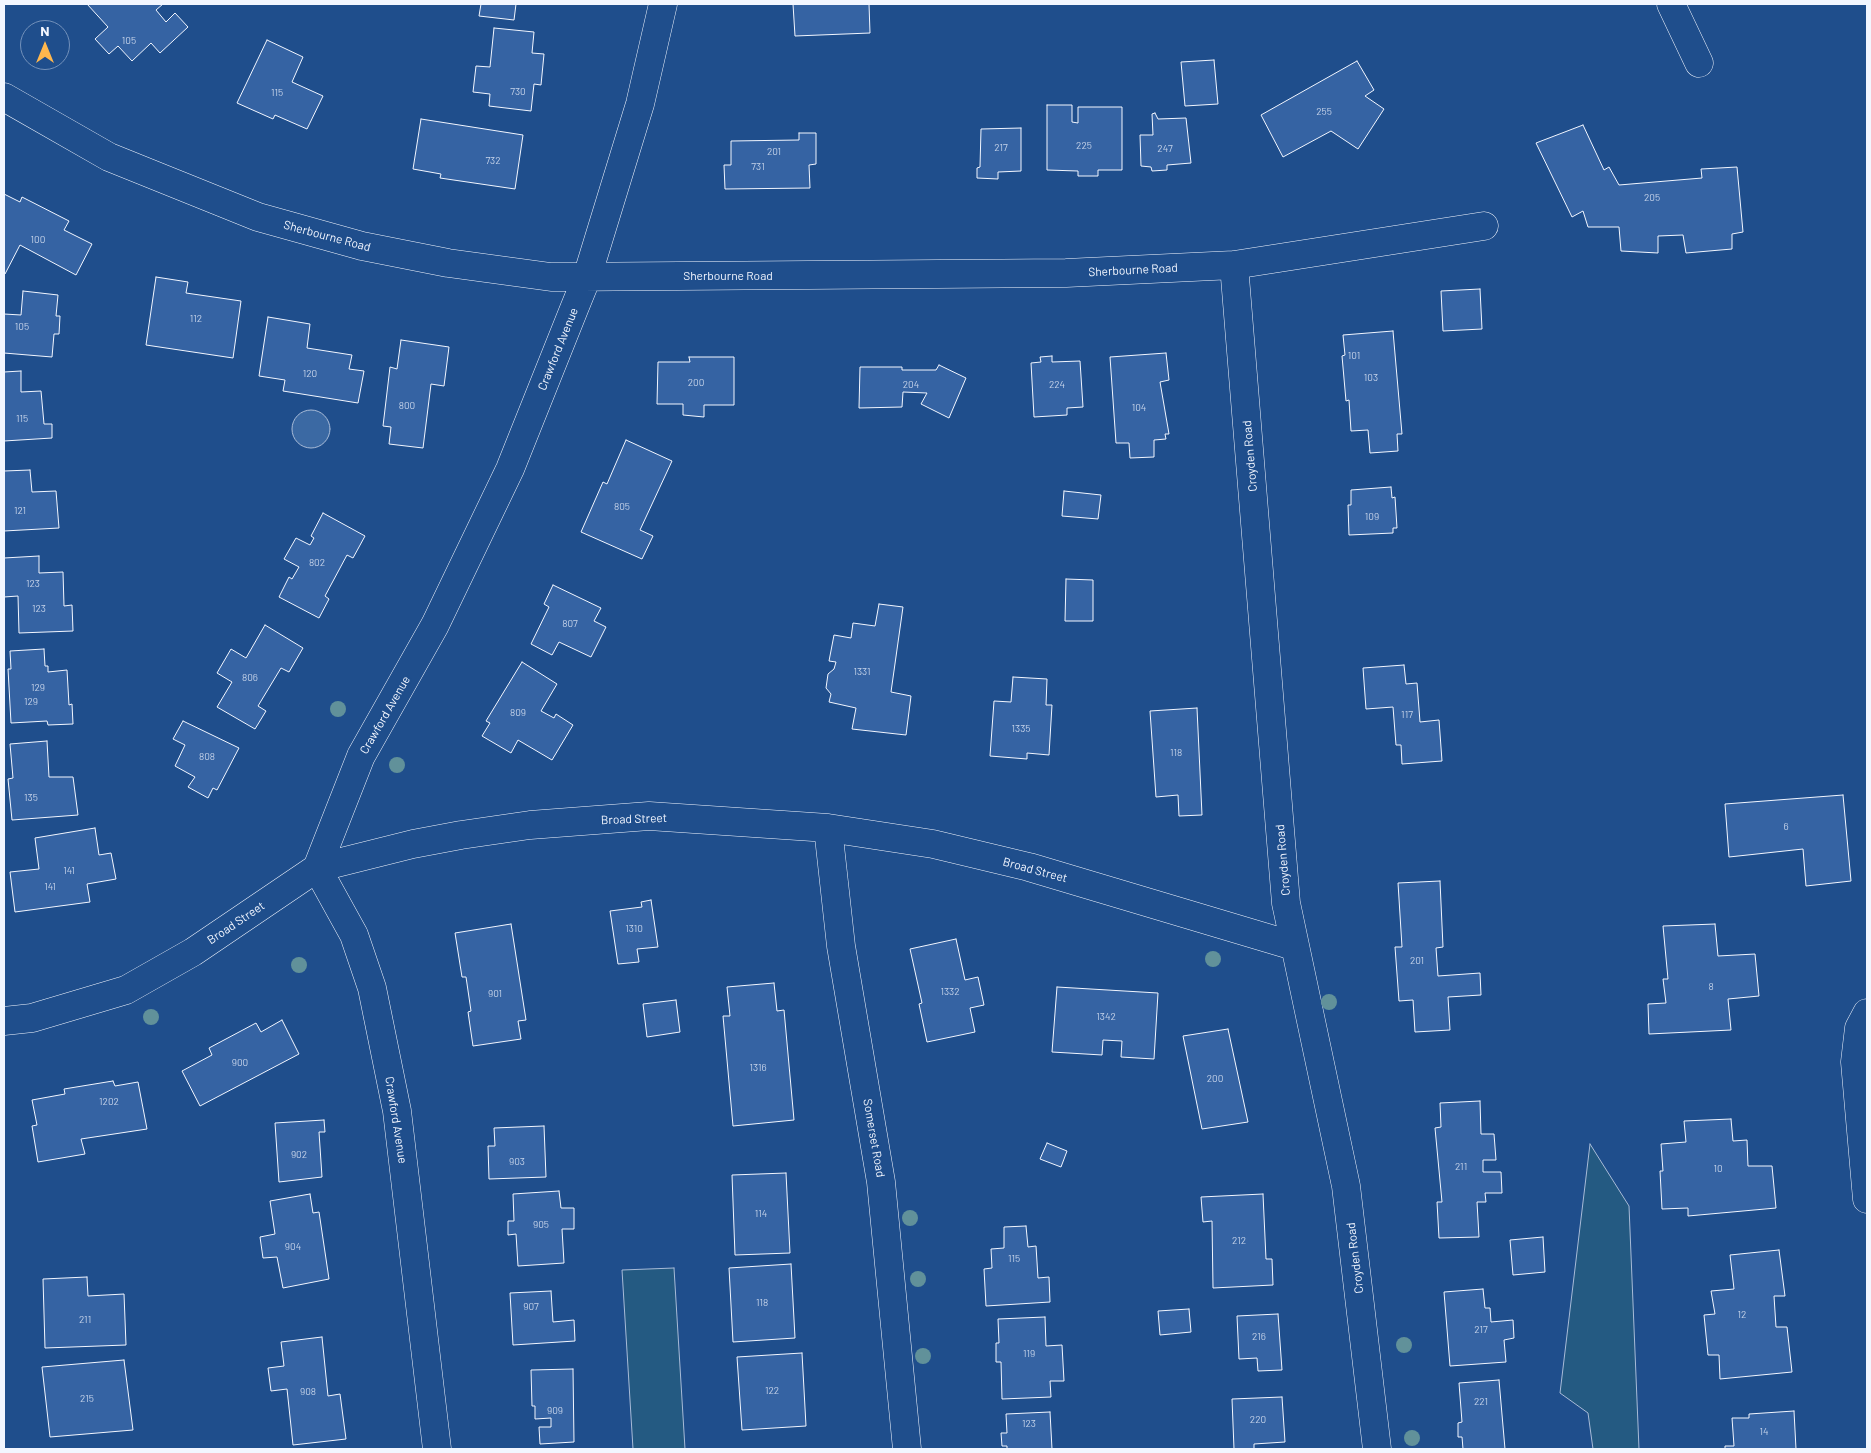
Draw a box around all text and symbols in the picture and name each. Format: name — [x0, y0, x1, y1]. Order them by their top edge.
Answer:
north arrow — [20, 20, 70, 70]
text: N — [40, 22, 50, 39]
house number: 105 — [122, 35, 136, 47]
house number: 730 — [510, 86, 526, 98]
house number: 115 — [271, 87, 283, 99]
house number: 255 — [1316, 106, 1332, 118]
house number: 225 — [1076, 140, 1092, 152]
house number: 217 — [994, 142, 1008, 154]
house number: 247 — [1157, 143, 1173, 155]
house number: 201 — [767, 146, 781, 158]
house number: 732 — [485, 155, 501, 167]
house number: 731 — [751, 161, 765, 173]
house number: 205 — [1644, 192, 1660, 204]
street label: Sherbourne Road — [282, 217, 372, 255]
house number: 100 — [31, 234, 45, 246]
street label: Sherbourne Road — [1088, 260, 1178, 280]
street label: Sherbourne Road — [683, 269, 773, 283]
street label: Crawford Avenue — [535, 306, 581, 392]
house number: 112 — [190, 313, 202, 325]
house number: 105 — [15, 321, 29, 333]
house number: 101 — [1348, 350, 1360, 362]
house number: 120 — [303, 368, 317, 380]
house number: 103 — [1364, 372, 1378, 384]
house number: 200 — [688, 377, 704, 389]
house number: 204 — [903, 379, 919, 391]
house number: 224 — [1049, 379, 1065, 391]
house number: 800 — [399, 400, 415, 412]
house number: 104 — [1132, 402, 1146, 414]
house number: 115 — [16, 413, 28, 425]
street label: Croyden Road — [1240, 420, 1260, 492]
house number: 805 — [614, 501, 630, 513]
house number: 121 — [14, 505, 26, 517]
house number: 109 — [1365, 511, 1379, 523]
house number: 802 — [309, 557, 325, 569]
house number: 123 — [26, 578, 40, 590]
house number: 123 — [32, 603, 46, 615]
house number: 807 — [562, 618, 578, 630]
house number: 1331 — [853, 666, 871, 678]
house number: 806 — [242, 672, 258, 684]
street label: Crawford Avenue — [357, 673, 413, 757]
house number: 129 — [31, 682, 45, 694]
house number: 129 — [24, 696, 38, 708]
house number: 809 — [510, 707, 526, 719]
house number: 117 — [1401, 709, 1413, 721]
house number: 1335 — [1012, 723, 1030, 735]
house number: 118 — [1170, 747, 1182, 759]
house number: 808 — [199, 751, 215, 763]
house number: 135 — [24, 792, 38, 804]
street label: Broad Street — [601, 811, 667, 827]
house number: 6 — [1783, 821, 1789, 833]
street label: Croyden Road — [1273, 824, 1293, 896]
street label: Broad Street — [1001, 854, 1069, 886]
house number: 141 — [63, 865, 75, 877]
house number: 141 — [44, 881, 56, 893]
street label: Broad Street — [205, 899, 267, 947]
house number: 1310 — [625, 923, 643, 935]
house number: 201 — [1410, 955, 1424, 967]
house number: 8 — [1708, 981, 1714, 993]
house number: 1332 — [940, 986, 960, 998]
house number: 901 — [488, 988, 502, 1000]
house number: 1342 — [1096, 1011, 1116, 1023]
house number: 900 — [232, 1057, 248, 1069]
house number: 1316 — [749, 1062, 767, 1074]
house number: 200 — [1207, 1073, 1223, 1085]
street label: Crawford Avenue — [382, 1075, 410, 1165]
house number: 1202 — [99, 1096, 119, 1108]
street label: Somerset Road — [860, 1098, 888, 1178]
house number: 902 — [291, 1149, 307, 1161]
house number: 903 — [509, 1156, 525, 1168]
house number: 211 — [1455, 1161, 1467, 1173]
house number: 10 — [1713, 1163, 1723, 1175]
house number: 114 — [755, 1208, 767, 1220]
house number: 905 — [533, 1219, 549, 1231]
street label: Croyden Road — [1343, 1222, 1367, 1294]
house number: 212 — [1232, 1235, 1246, 1247]
house number: 904 — [285, 1241, 301, 1253]
house number: 115 — [1008, 1253, 1020, 1265]
house number: 118 — [756, 1297, 768, 1309]
house number: 907 — [523, 1301, 539, 1313]
house number: 12 — [1738, 1309, 1746, 1321]
house number: 211 — [79, 1314, 91, 1326]
house number: 217 — [1474, 1324, 1488, 1336]
house number: 216 — [1252, 1331, 1266, 1343]
house number: 119 — [1023, 1348, 1035, 1360]
house number: 122 — [765, 1385, 779, 1397]
house number: 908 — [300, 1386, 316, 1398]
house number: 215 — [80, 1393, 94, 1405]
house number: 221 — [1474, 1396, 1488, 1408]
house number: 909 — [547, 1405, 563, 1417]
house number: 220 — [1250, 1414, 1266, 1426]
house number: 123 — [1022, 1418, 1036, 1430]
house number: 14 — [1759, 1426, 1769, 1438]

